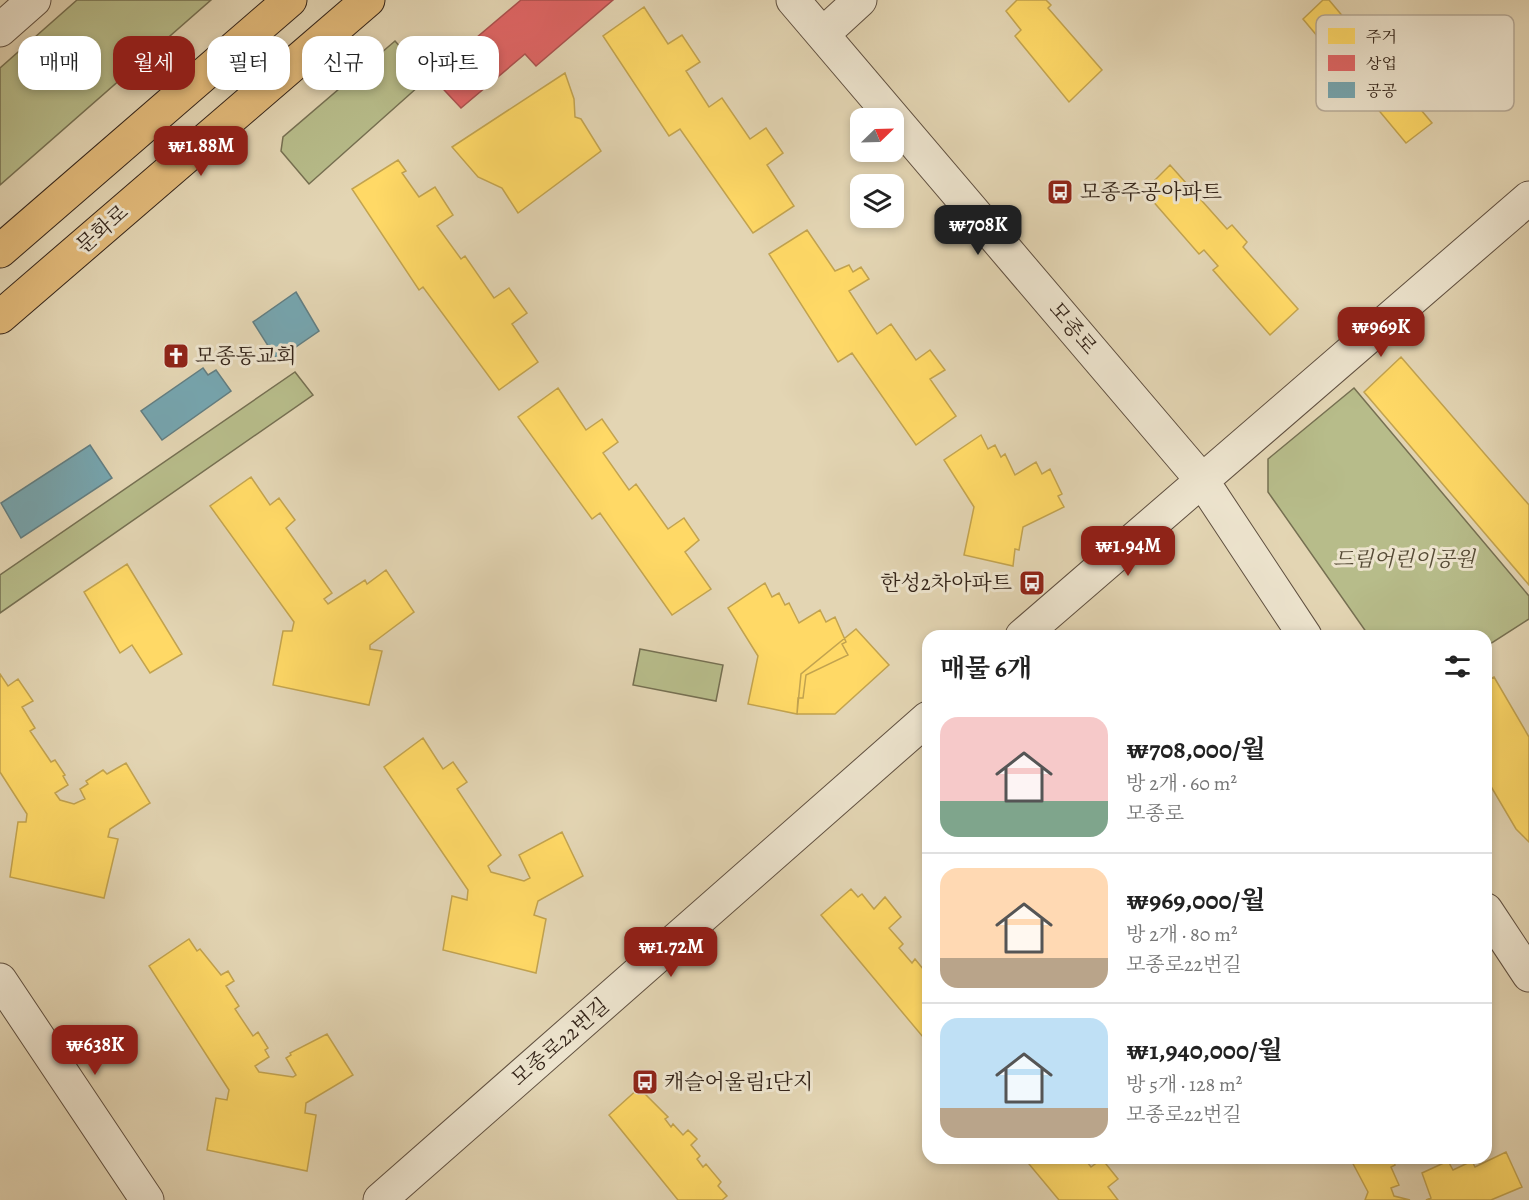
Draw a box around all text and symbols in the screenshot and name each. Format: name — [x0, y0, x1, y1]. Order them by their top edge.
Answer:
legend — [1316, 15, 1514, 111]
text: 주거 — [1366, 26, 1397, 48]
chip: 매매 — [18, 36, 101, 90]
chip: 월세 — [113, 36, 195, 90]
chip: 필터 — [207, 36, 290, 90]
chip: 신규 — [302, 36, 384, 90]
chip: 아파트 — [396, 36, 499, 90]
text: 상업 — [1366, 53, 1397, 75]
text: 공공 — [1366, 80, 1397, 102]
north arrow — [850, 108, 904, 162]
map controls — [850, 108, 904, 228]
pin: ₩1.88M — [152, 126, 250, 177]
text: ₩1.88M — [168, 132, 234, 159]
button: layers — [850, 174, 904, 228]
bus stop icon: 모종주공아파트 — [1045, 177, 1075, 207]
place label: 모종주공아파트 — [1080, 178, 1222, 206]
street label: 문화로 — [70, 198, 134, 260]
pin: ₩708K — [936, 205, 1020, 256]
text: ₩708K — [948, 211, 1008, 238]
street label: 모종로 — [1043, 296, 1103, 360]
pin: ₩969K — [1339, 307, 1423, 358]
text: ₩969K — [1352, 313, 1410, 340]
church icon: 모종동교회 — [161, 341, 191, 371]
place label: 모종동교회 — [195, 342, 296, 370]
pin: ₩1.94M — [1079, 526, 1177, 577]
text: ₩1.94M — [1095, 532, 1161, 559]
park label: 드림어린이공원 — [1333, 545, 1477, 573]
bus stop icon: 한성2차아파트 — [1017, 568, 1047, 598]
place label: 한성2차아파트 — [880, 569, 1012, 597]
icon: filters — [1441, 650, 1474, 683]
text: 매물 6개 — [940, 651, 1032, 686]
text: ₩708,000/월 — [1126, 732, 1266, 767]
icon: home — [988, 741, 1060, 813]
text: 방 2개 · 60 m² — [1126, 770, 1237, 797]
text: 모종로 — [1126, 800, 1184, 827]
text: ₩969,000/월 — [1126, 883, 1265, 918]
icon: home — [988, 892, 1060, 964]
text: 방 2개 · 80 m² — [1126, 921, 1238, 948]
pin: ₩1.72M — [622, 927, 720, 978]
text: ₩1.72M — [638, 933, 704, 960]
text: 모종로22번길 — [1126, 951, 1242, 978]
street label: 모종로22번길 — [505, 992, 615, 1092]
pin: ₩638K — [53, 1025, 137, 1076]
text: ₩638K — [66, 1031, 124, 1058]
text: ₩1,940,000/월 — [1126, 1033, 1283, 1068]
icon: home — [988, 1042, 1060, 1114]
bus stop icon: 캐슬어울림1단지 — [630, 1067, 660, 1097]
place label: 캐슬어울림1단지 — [664, 1068, 813, 1096]
text: 방 5개 · 128 m² — [1126, 1071, 1242, 1098]
text: 모종로22번길 — [1126, 1101, 1242, 1128]

